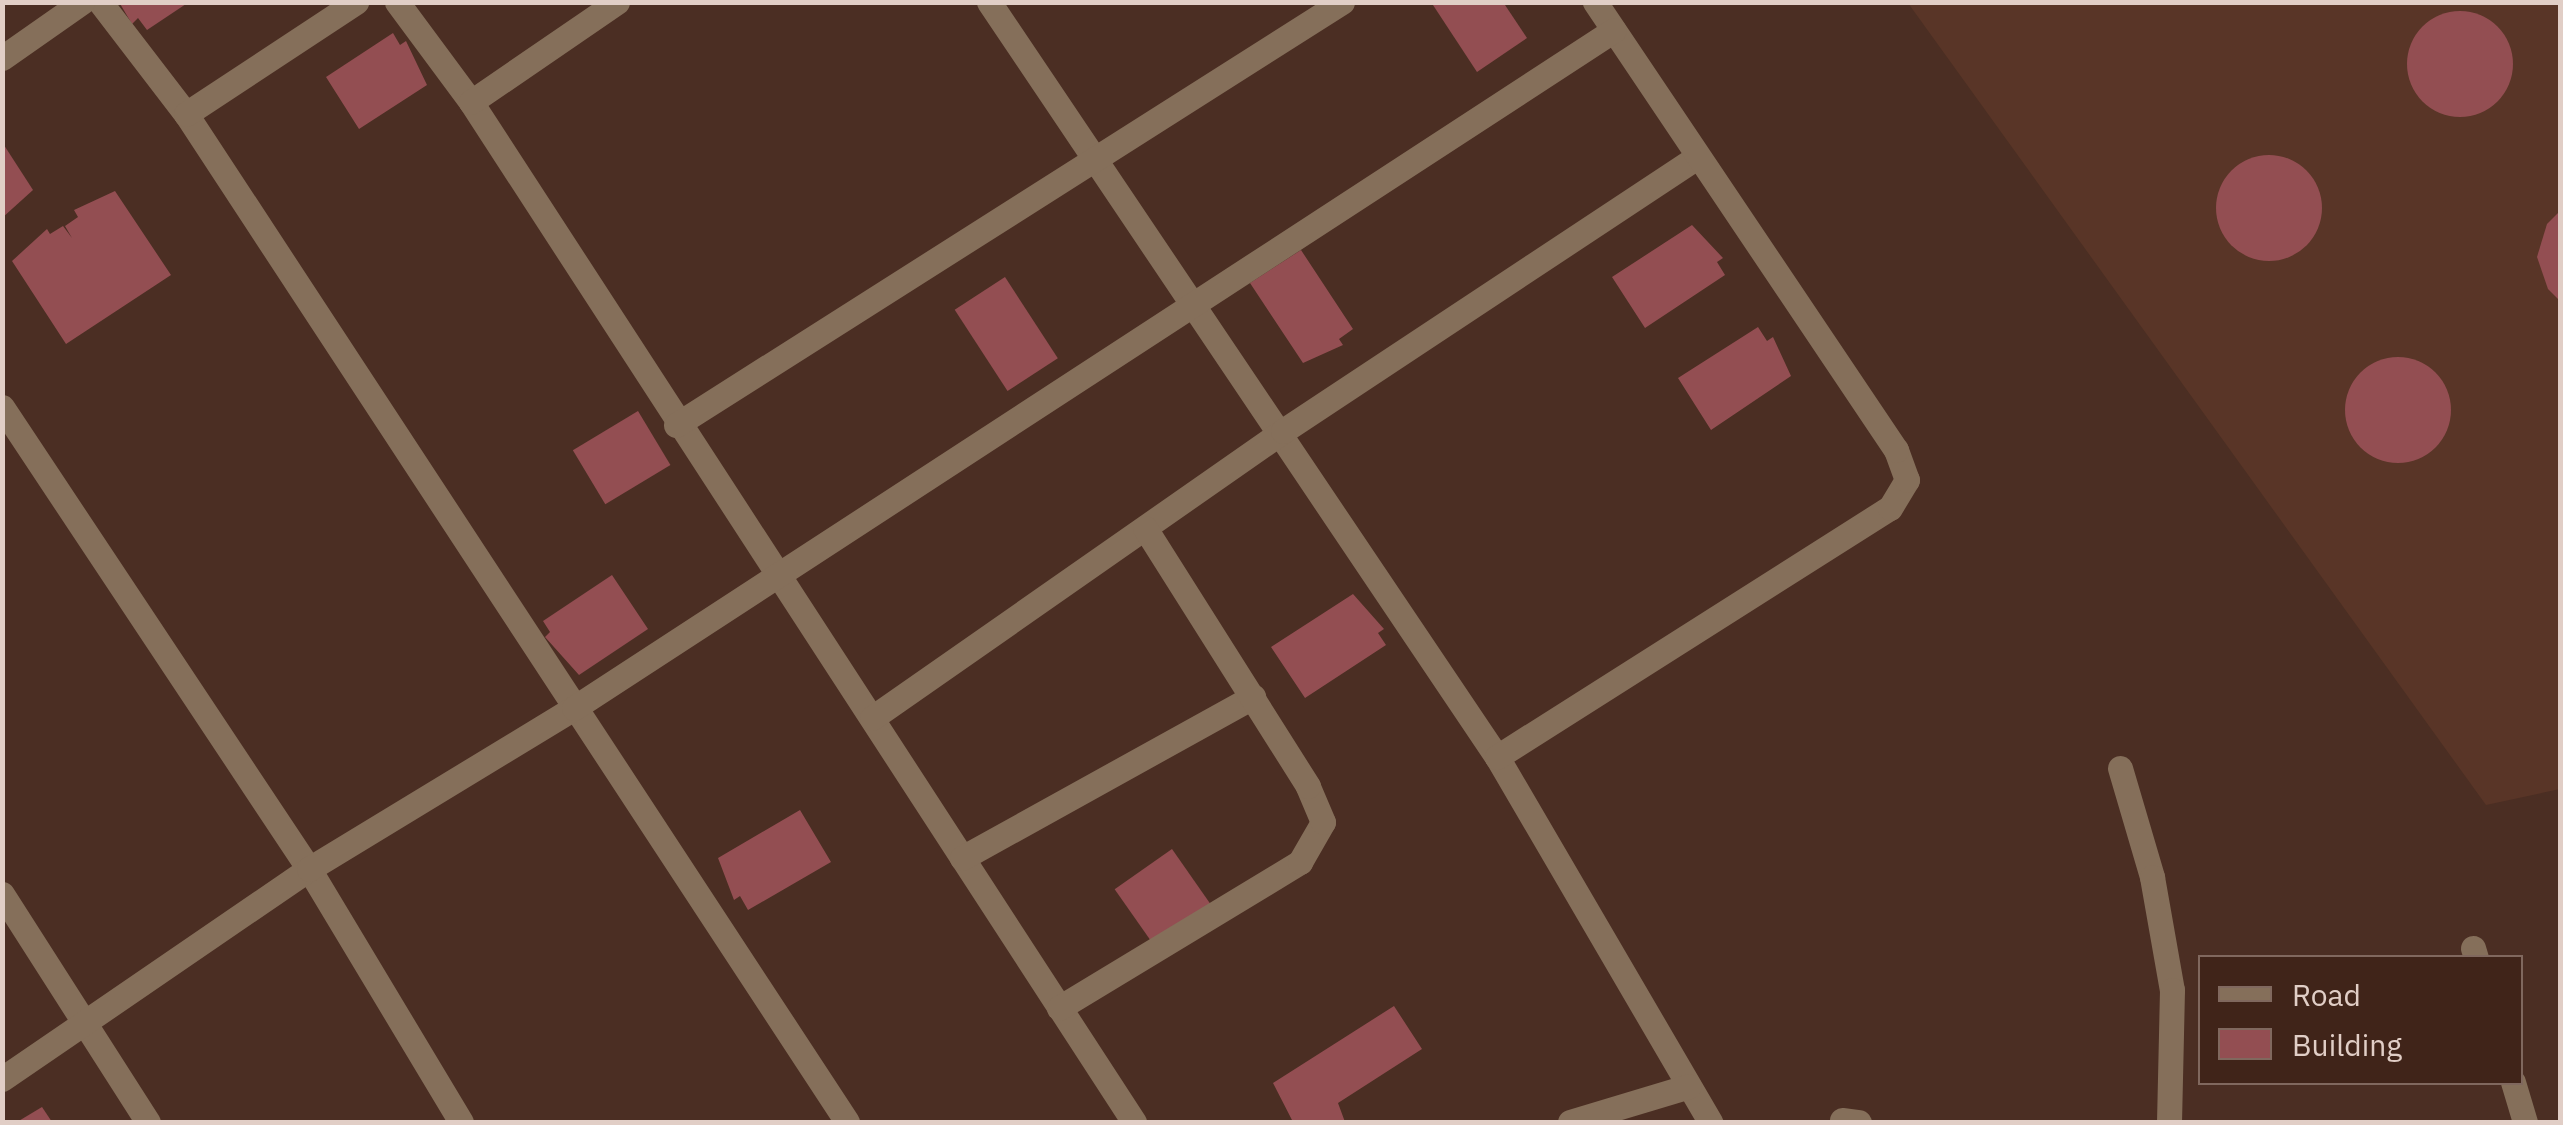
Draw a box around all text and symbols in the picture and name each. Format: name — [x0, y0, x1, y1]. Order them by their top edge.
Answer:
legend — [2198, 955, 2523, 1085]
text: Road — [2292, 975, 2361, 1014]
text: Building — [2292, 1025, 2402, 1064]

